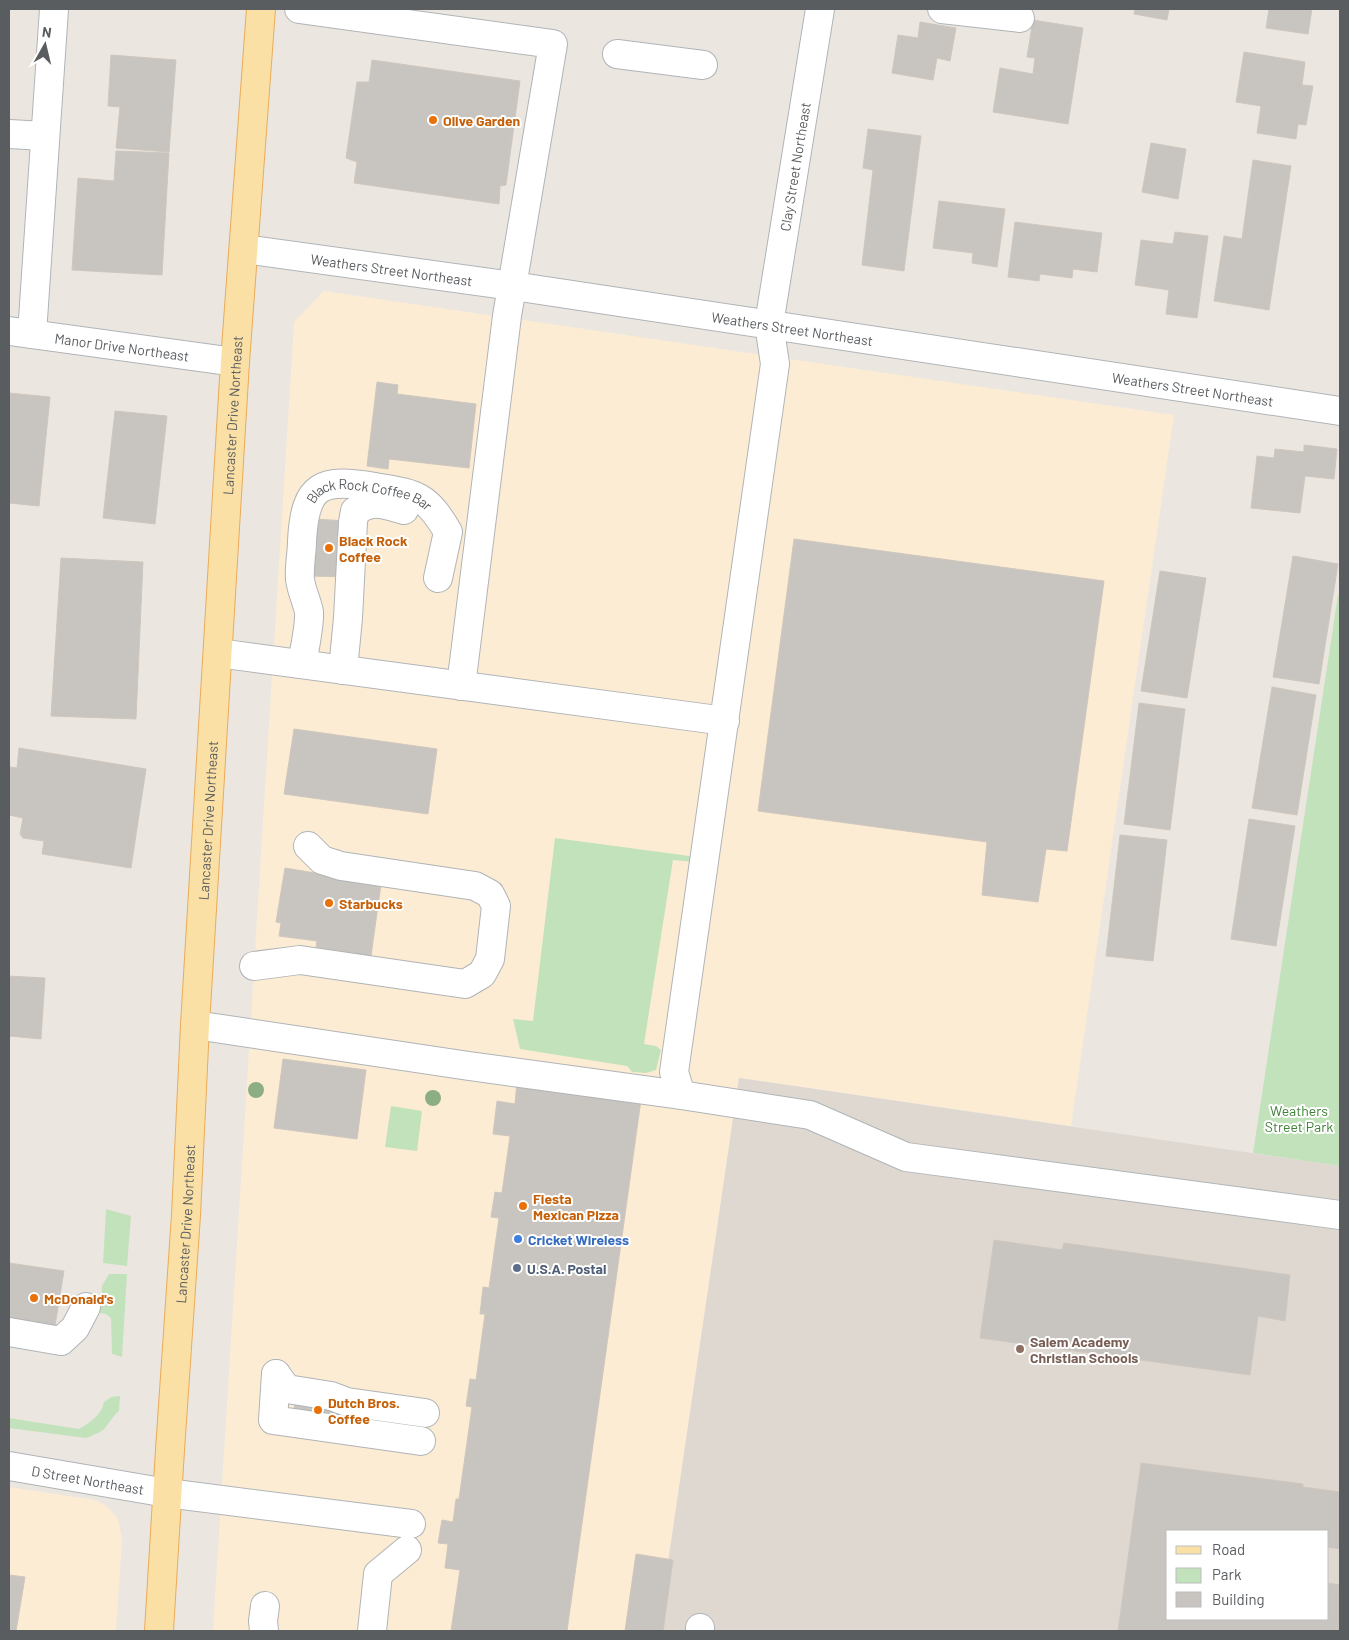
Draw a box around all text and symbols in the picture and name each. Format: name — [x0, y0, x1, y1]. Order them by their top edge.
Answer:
north arrow — [20, 20, 70, 70]
text: N — [41, 23, 53, 41]
street label: Clay Street Northeast — [776, 101, 813, 233]
place label: Olive Garden — [443, 112, 520, 129]
marker: Olive Garden — [427, 114, 439, 126]
street label: Weathers Street Northeast — [310, 250, 474, 289]
street label: Weathers Street Northeast — [710, 308, 874, 349]
street label: Manor Drive Northeast — [54, 329, 190, 364]
street label: Lancaster Drive Northeast — [219, 335, 245, 495]
street label: Weathers Street Northeast — [1111, 368, 1275, 409]
text: Black Rock Coffee Bar — [302, 475, 437, 513]
street label: Black Rock Coffee Bar — [304, 497, 438, 521]
place label: Black Rock Coffee — [339, 532, 408, 565]
marker: Black Rock Coffee — [323, 542, 335, 554]
street label: Lancaster Drive Northeast — [194, 740, 221, 901]
place label: Starbucks — [339, 895, 403, 912]
marker: Starbucks — [323, 897, 335, 909]
park label: Weathers Street Park — [1265, 1102, 1333, 1135]
street label: Lancaster Drive Northeast — [172, 1144, 198, 1304]
place label: Fiesta Mexican Pizza — [533, 1190, 619, 1223]
marker: Fiesta Mexican Pizza — [517, 1200, 529, 1212]
place label: Cricket Wireless — [528, 1231, 629, 1248]
marker: Cricket Wireless — [512, 1233, 524, 1245]
place label: U.S.A. Postal — [527, 1260, 606, 1277]
marker: U.S.A. Postal — [511, 1262, 523, 1274]
place label: McDonald's — [44, 1290, 113, 1307]
marker: McDonald's — [28, 1292, 40, 1304]
place label: Salem Academy Christian Schools — [1030, 1333, 1138, 1366]
marker: Salem Academy Christian Schools — [1014, 1343, 1026, 1355]
place label: Dutch Bros. Coffee — [328, 1394, 400, 1427]
marker: Dutch Bros. Coffee — [312, 1404, 324, 1416]
street label: D Street Northeast — [30, 1462, 145, 1497]
legend — [1166, 1530, 1329, 1620]
text: Road — [1212, 1540, 1245, 1558]
text: Park — [1212, 1565, 1242, 1583]
text: Building — [1212, 1590, 1265, 1608]

